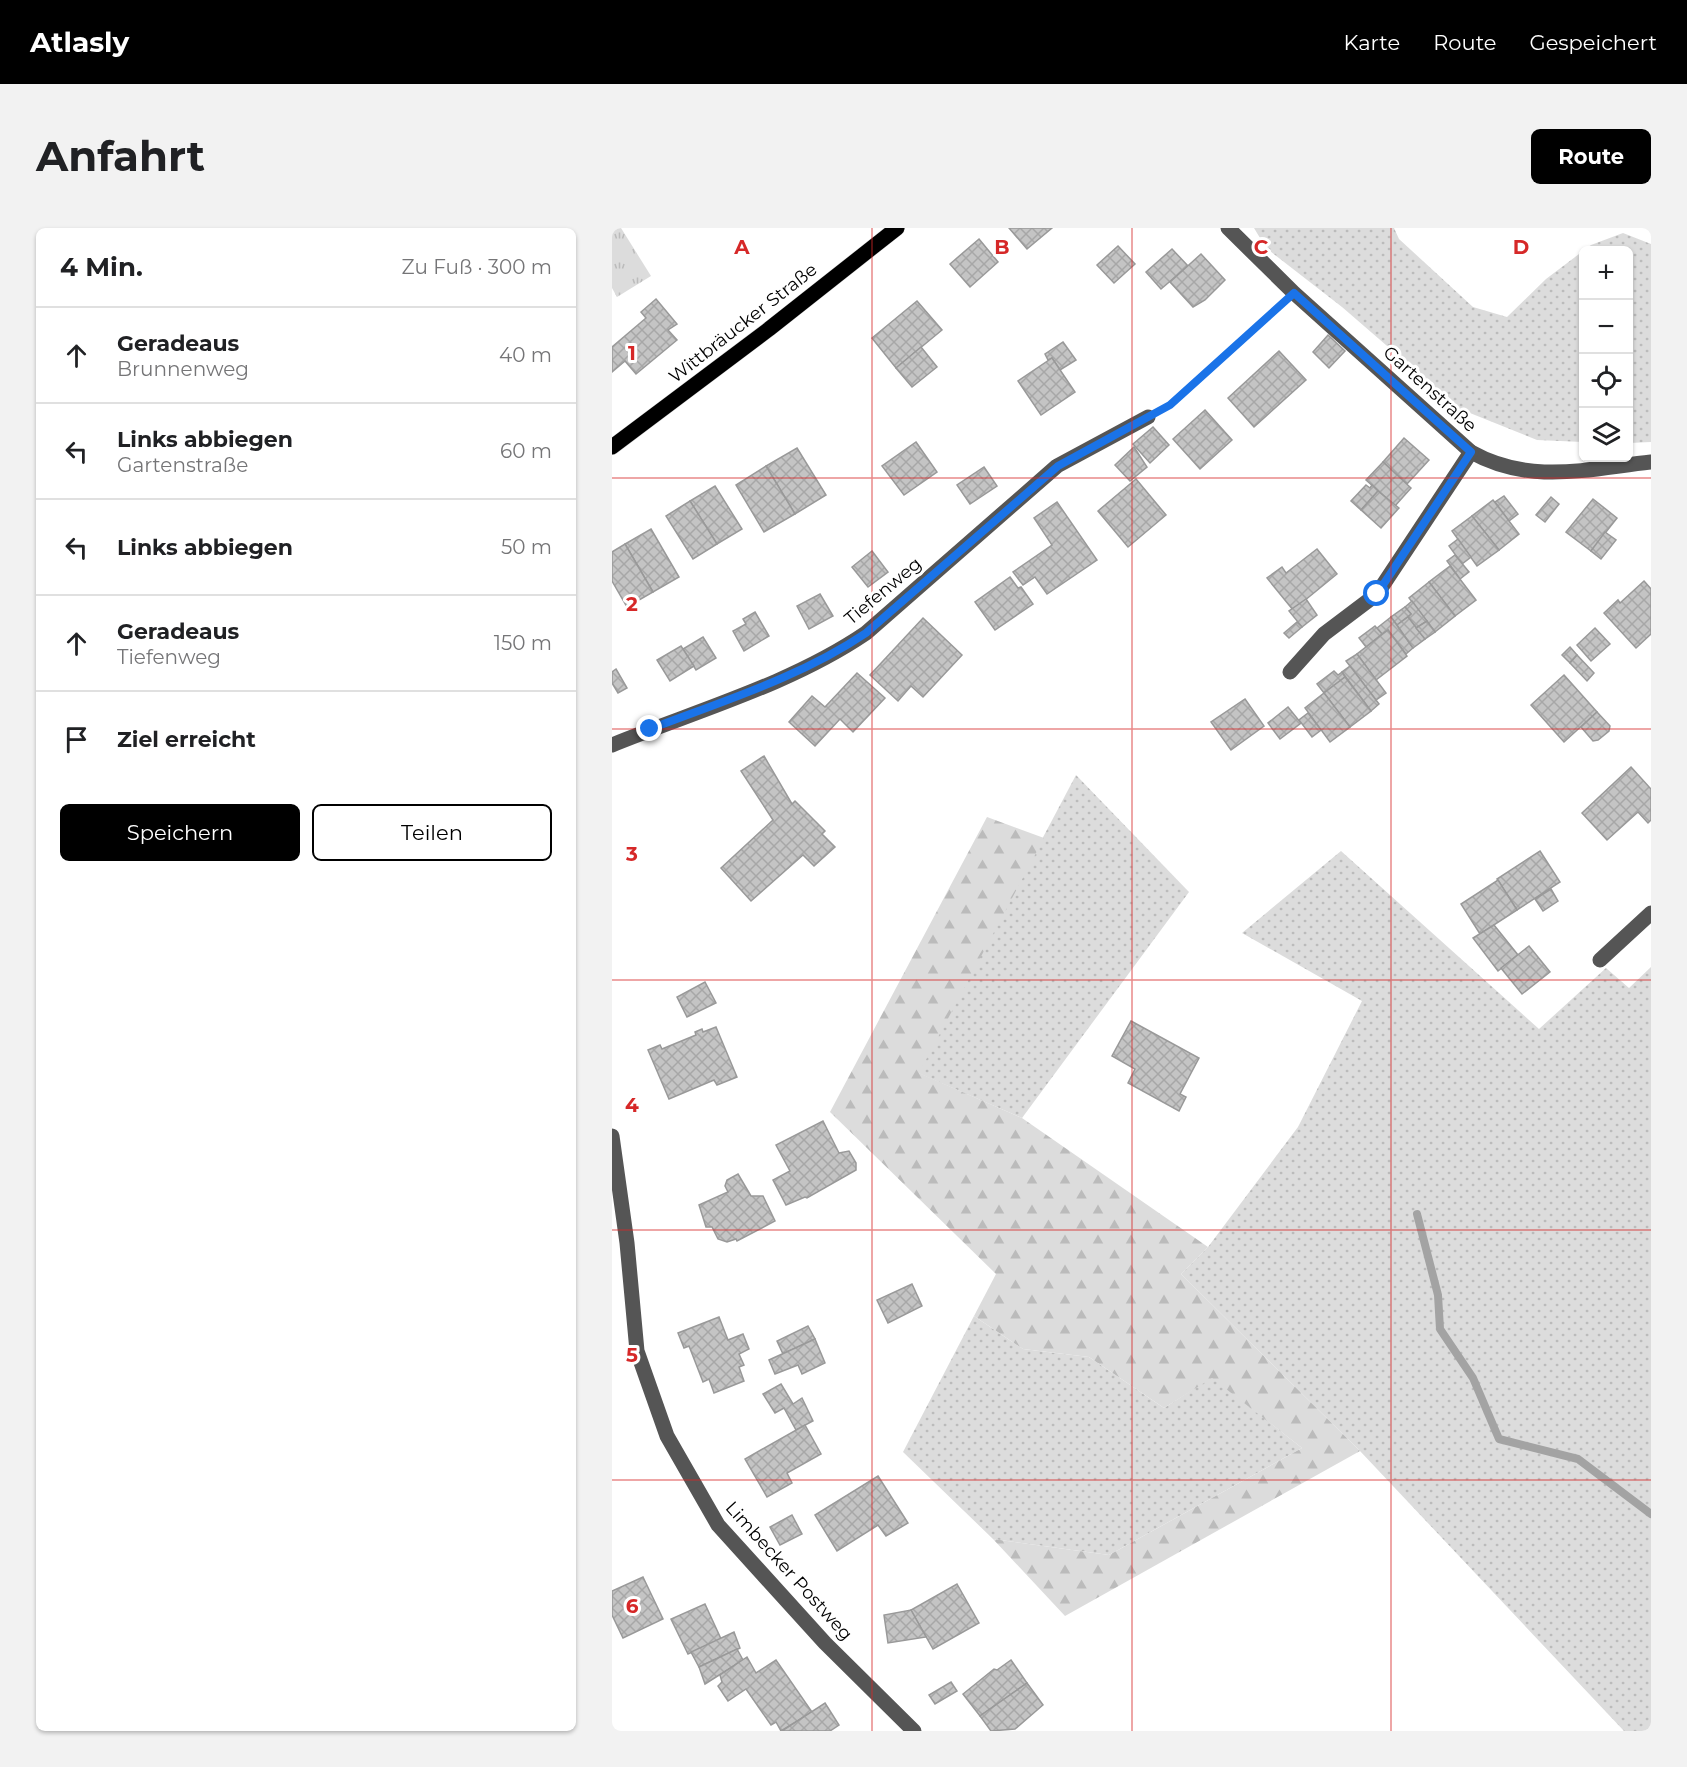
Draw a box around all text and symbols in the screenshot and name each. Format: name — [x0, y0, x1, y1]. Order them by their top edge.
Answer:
text: Atlasly — [30, 25, 129, 59]
text: Karte — [1344, 30, 1400, 55]
text: Route — [1433, 30, 1496, 55]
text: Gespeichert — [1529, 30, 1657, 55]
button: Route — [1531, 129, 1651, 184]
text: Anfahrt — [36, 130, 205, 182]
text: A — [733, 235, 750, 259]
text: B — [994, 235, 1010, 259]
text: C — [1254, 235, 1269, 259]
text: D — [1513, 235, 1529, 259]
map controls — [1579, 246, 1633, 462]
button: + — [1579, 246, 1633, 300]
text: 4 Min. — [60, 251, 143, 283]
text: Zu Fuß · 300 m — [402, 255, 552, 279]
street label: Wittbräucker Straße — [665, 258, 821, 388]
button: − — [1579, 300, 1633, 354]
text: Geradeaus — [117, 330, 239, 357]
icon: ahead — [60, 339, 93, 372]
text: 1 — [628, 341, 636, 365]
street label: Gartenstraße — [1379, 341, 1481, 437]
text: 40 m — [499, 343, 552, 367]
button: locate — [1579, 354, 1633, 408]
text: Brunnenweg — [117, 357, 249, 381]
button: layers — [1579, 408, 1633, 462]
text: Links abbiegen — [117, 426, 293, 453]
icon: left — [60, 435, 93, 468]
text: 60 m — [500, 439, 552, 463]
text: Gartenstraße — [117, 453, 248, 477]
icon: left — [60, 531, 93, 564]
text: Links abbiegen — [117, 534, 293, 561]
text: 50 m — [501, 535, 552, 559]
street label: Tiefenweg — [840, 552, 926, 630]
route start — [1363, 580, 1389, 606]
text: 2 — [626, 592, 638, 616]
text: Geradeaus — [117, 618, 239, 645]
icon: ahead — [60, 627, 93, 660]
text: 150 m — [494, 631, 552, 655]
text: Tiefenweg — [117, 645, 221, 669]
route end — [636, 715, 662, 741]
icon: arrive — [60, 723, 93, 756]
text: Ziel erreicht — [117, 726, 256, 753]
button: Speichern — [60, 804, 300, 861]
button: Teilen — [312, 804, 552, 861]
text: 3 — [625, 842, 638, 866]
text: 4 — [625, 1093, 639, 1117]
text: 5 — [626, 1343, 638, 1367]
street label: Limbecker Postweg — [721, 1497, 857, 1645]
text: 6 — [626, 1594, 639, 1618]

